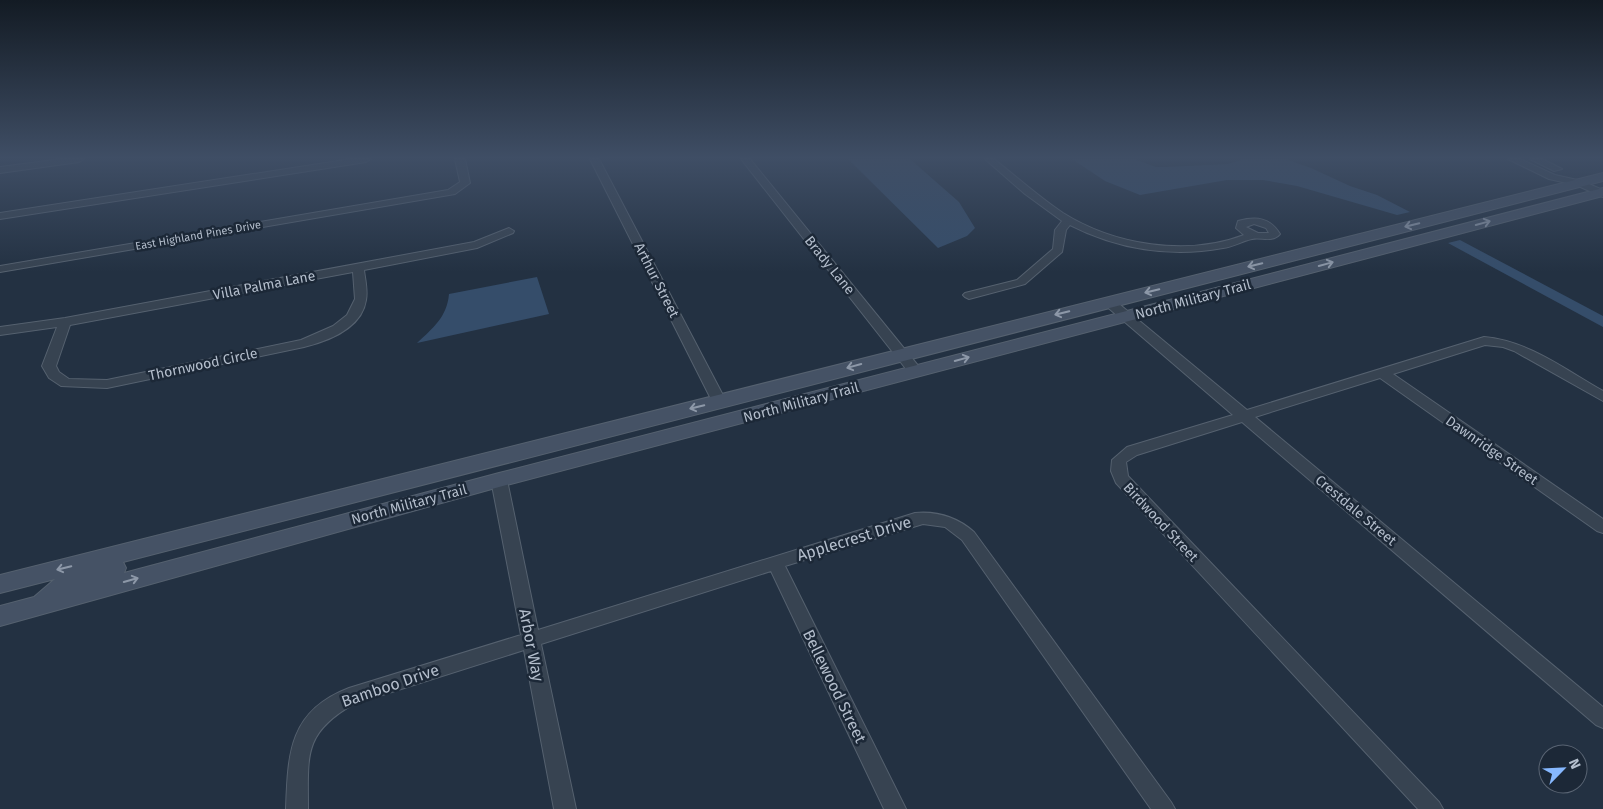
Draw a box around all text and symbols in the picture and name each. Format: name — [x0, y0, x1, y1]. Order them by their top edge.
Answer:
street label: East Highland Pines Drive — [134, 218, 262, 253]
one-way arrow — [1475, 218, 1491, 227]
one-way arrow — [1405, 221, 1421, 230]
street label: Brady Lane — [801, 233, 858, 298]
street label: Arthur Street — [630, 240, 683, 321]
one-way arrow — [1317, 259, 1333, 268]
one-way arrow — [1247, 261, 1263, 270]
street label: Villa Palma Lane — [212, 267, 317, 304]
street label: North Military Trail — [1133, 276, 1253, 323]
one-way arrow — [1145, 287, 1161, 296]
one-way arrow — [1054, 309, 1070, 318]
street label: Thornwood Circle — [147, 345, 259, 384]
one-way arrow — [953, 354, 969, 363]
one-way arrow — [846, 362, 862, 371]
street label: North Military Trail — [741, 379, 861, 426]
one-way arrow — [689, 403, 705, 412]
street label: Dawnridge Street — [1442, 412, 1542, 489]
street label: Crestdale Street — [1312, 471, 1400, 550]
street label: Birdwood Street — [1120, 479, 1202, 566]
street label: North Military Trail — [349, 481, 469, 528]
street label: Applecrest Drive — [795, 512, 914, 565]
one-way arrow — [57, 563, 73, 573]
one-way arrow — [123, 575, 139, 585]
street label: Arbor Way — [515, 607, 548, 683]
street label: Bellewood Street — [799, 626, 870, 746]
street label: Bamboo Drive — [339, 660, 442, 711]
north arrow — [1538, 744, 1588, 794]
text: N — [1565, 756, 1584, 772]

